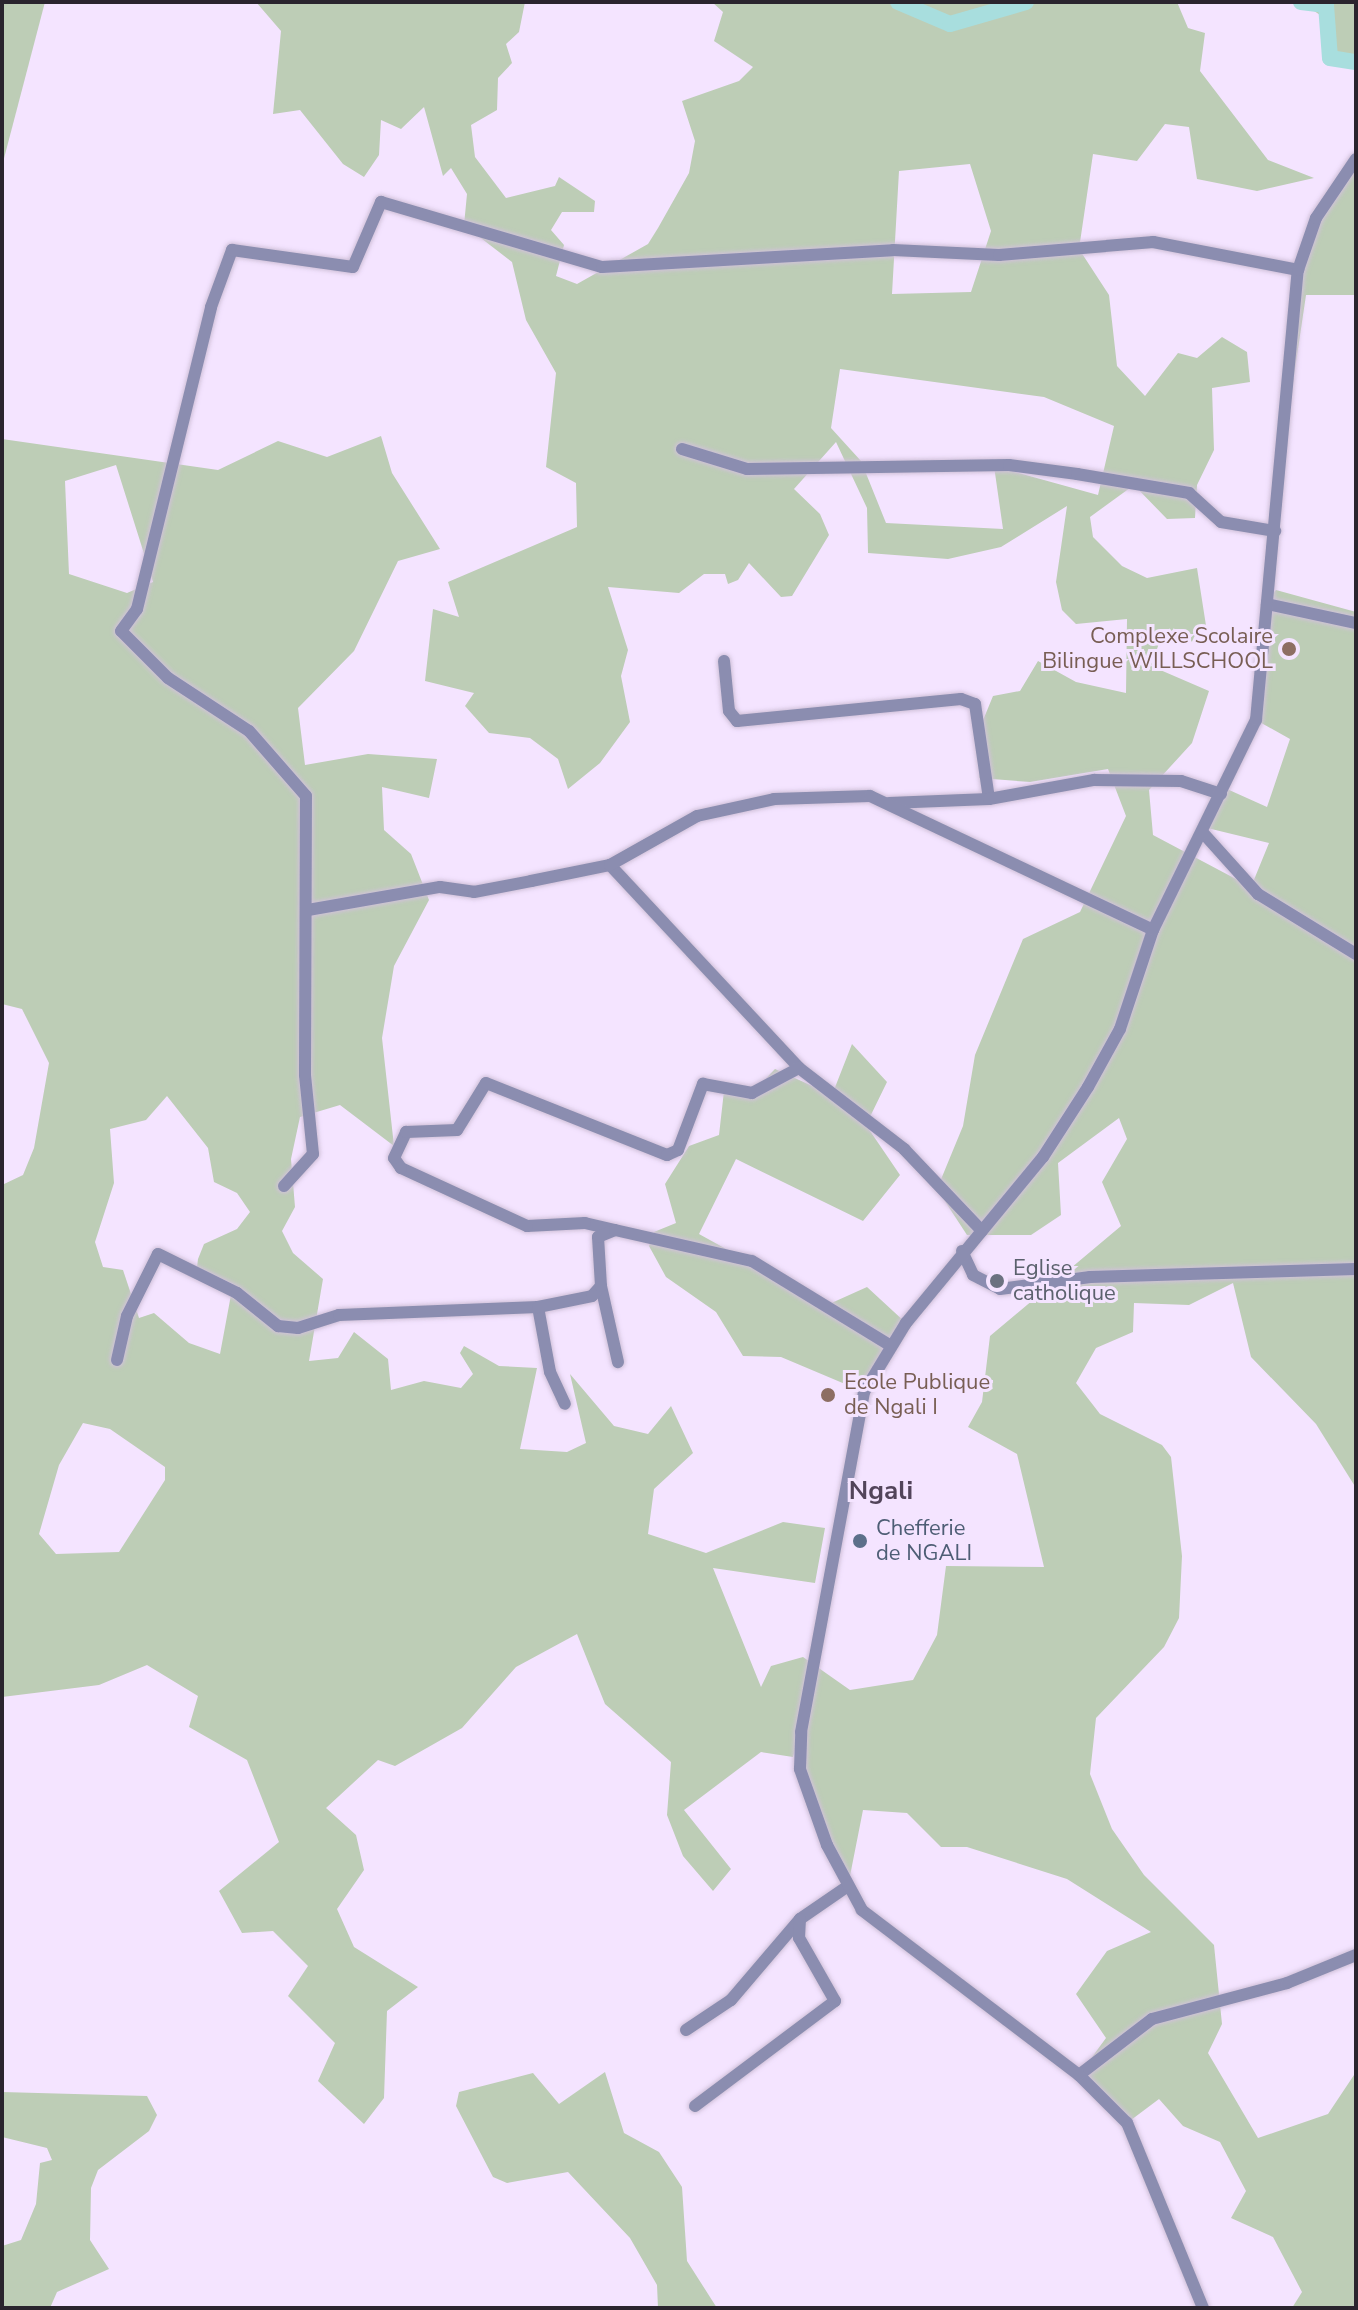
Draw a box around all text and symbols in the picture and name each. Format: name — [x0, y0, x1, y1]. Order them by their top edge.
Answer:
place label: Complexe Scolaire Bilingue WILLSCHOOL — [1042, 623, 1273, 674]
marker: Complexe Scolaire Bilingue WILLSCHOOL — [1280, 640, 1298, 658]
place label: Eglise catholique — [1013, 1255, 1116, 1306]
marker: Eglise catholique — [988, 1272, 1006, 1290]
place label: Ecole Publique de Ngali I — [844, 1369, 990, 1420]
marker: Ecole Publique de Ngali I — [819, 1386, 837, 1404]
district label: Ngali — [849, 1475, 913, 1507]
place label: Chefferie de NGALI — [876, 1515, 972, 1566]
marker: Chefferie de NGALI — [851, 1532, 869, 1550]

